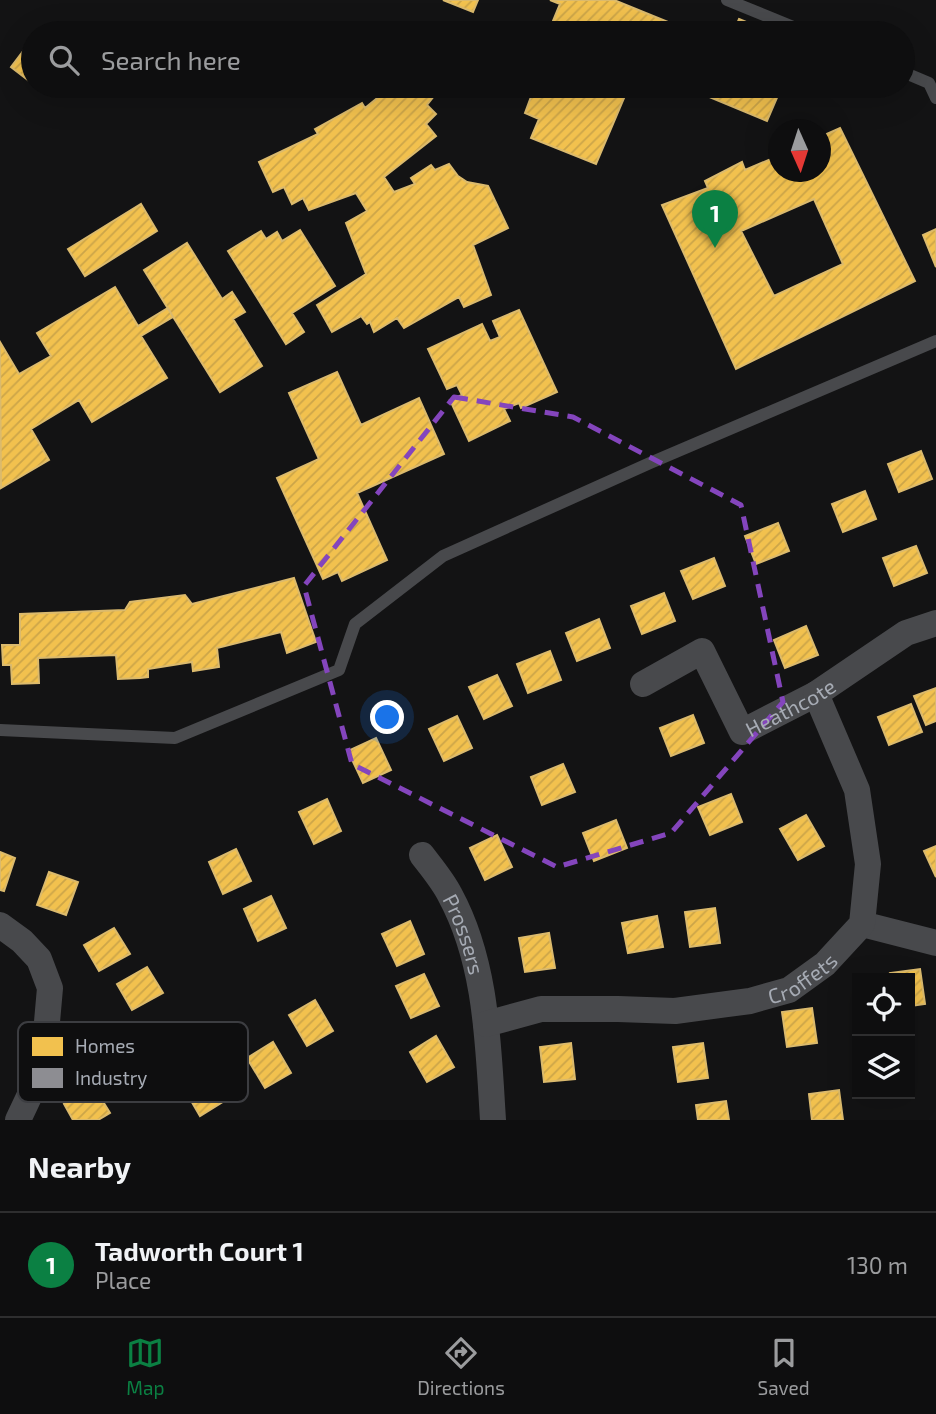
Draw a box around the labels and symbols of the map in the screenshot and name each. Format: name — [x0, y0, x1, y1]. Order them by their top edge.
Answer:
north arrow — [768, 119, 831, 182]
pin: 1 — [692, 190, 738, 248]
street label: Heathcote — [741, 672, 840, 741]
your location — [370, 700, 404, 734]
street label: Prossers — [439, 889, 490, 977]
street label: Croffets — [765, 948, 841, 1008]
legend — [18, 1022, 248, 1102]
text: Homes — [75, 1034, 135, 1057]
text: Industry — [75, 1066, 147, 1089]

